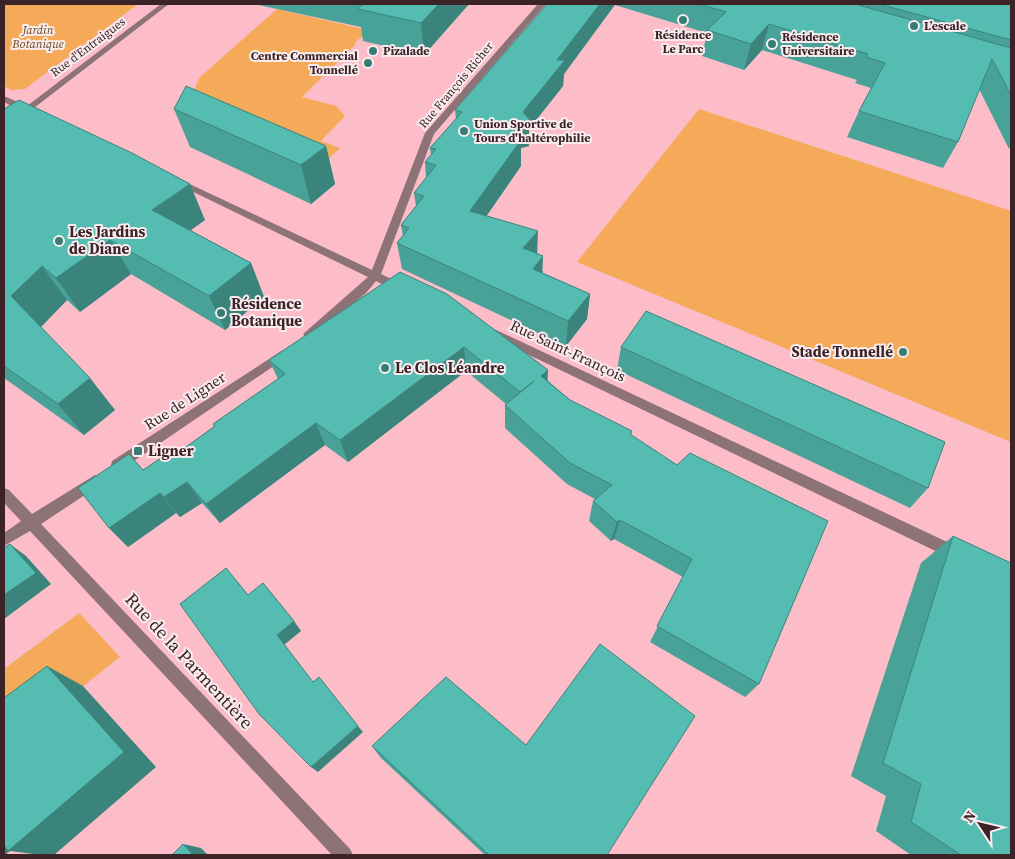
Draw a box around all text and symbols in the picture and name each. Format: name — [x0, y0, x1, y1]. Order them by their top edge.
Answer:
street label: Rue d'Entraigues — [47, 14, 129, 80]
marker: Résidence Le Parc — [677, 14, 689, 26]
place label: L’escale — [924, 18, 966, 34]
marker: L’escale — [908, 20, 920, 32]
park label: Jardin Botanique — [11, 22, 64, 52]
place label: Résidence Le Parc — [655, 27, 711, 57]
place label: Résidence Universitaire — [782, 29, 855, 59]
street label: Rue François Richer — [415, 38, 497, 132]
marker: Résidence Universitaire — [766, 38, 778, 50]
place label: Pizalade — [383, 43, 430, 59]
marker: Pizalade — [367, 45, 379, 57]
place label: Centre Commercial Tonnellé — [251, 48, 358, 78]
marker: Centre Commercial Tonnellé — [362, 57, 374, 69]
place label: Union Sportive de Tours d'haltérophilie — [474, 116, 590, 146]
marker: Union Sportive de Tours d'haltérophilie — [458, 125, 470, 137]
place label: Les Jardins de Diane — [69, 221, 145, 259]
marker: Les Jardins de Diane — [53, 235, 65, 247]
place label: Résidence Botanique — [231, 293, 302, 331]
marker: Résidence Botanique — [215, 307, 227, 319]
street label: Rue Saint-François — [507, 315, 629, 387]
place label: Stade Tonnellé — [791, 341, 893, 362]
marker: Stade Tonnellé — [897, 346, 909, 358]
place label: Le Clos Léandre — [395, 357, 505, 378]
marker: Le Clos Léandre — [379, 362, 391, 374]
street label: Rue de Ligner — [140, 366, 230, 435]
place label: Ligner — [148, 440, 194, 461]
marker: Ligner — [132, 445, 144, 457]
street label: Rue de la Parmentière — [120, 587, 259, 734]
north arrow — [955, 799, 1005, 849]
text: N — [958, 807, 980, 826]

